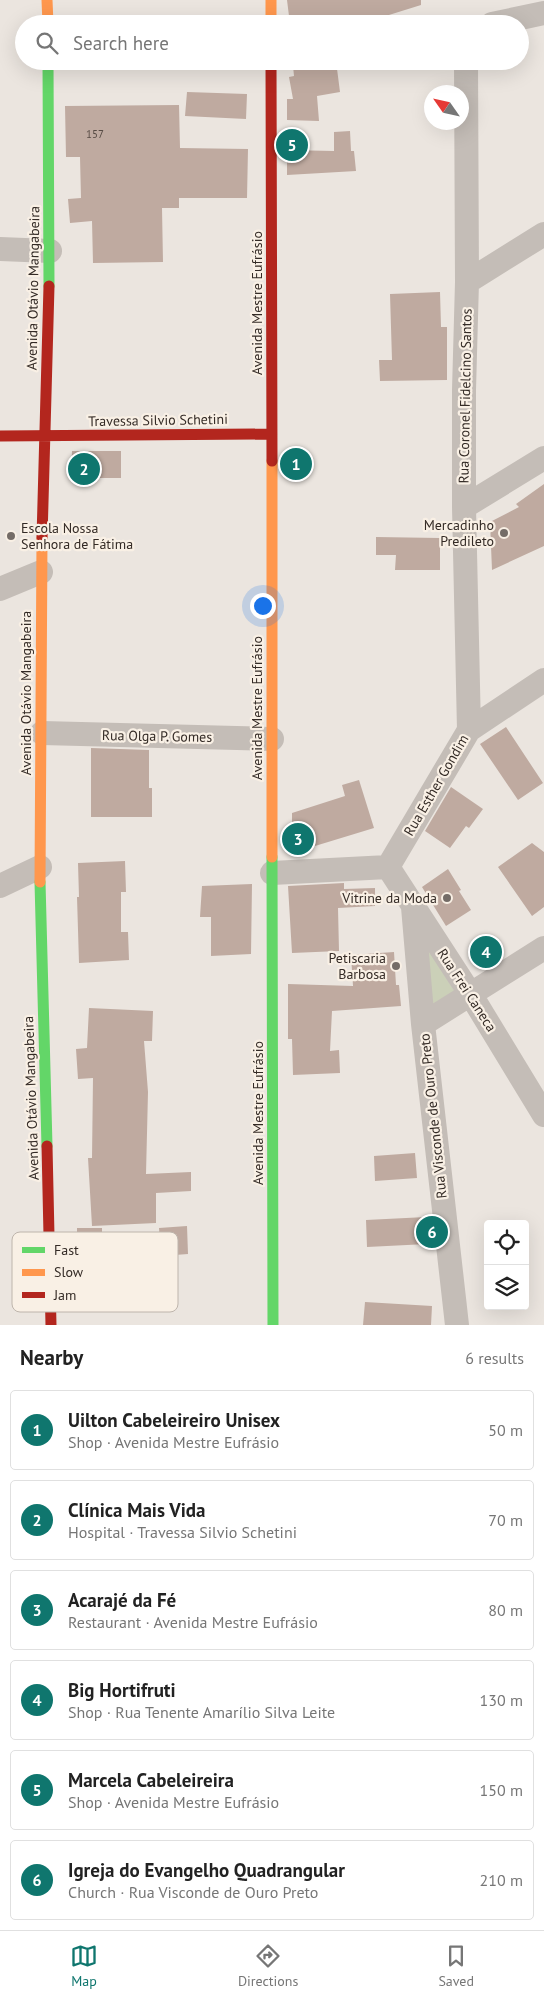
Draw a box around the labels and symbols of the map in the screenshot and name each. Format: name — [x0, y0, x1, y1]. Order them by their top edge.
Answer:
north arrow — [424, 85, 469, 130]
pin: 5 — [276, 126, 308, 164]
house number: 157 — [86, 127, 104, 141]
street label: Avenida Otávio Mangabeira — [23, 206, 43, 370]
street label: Avenida Mestre Eufrásio — [248, 231, 266, 375]
street label: Rua Coronel Fidelcino Santos — [454, 308, 476, 484]
street label: Travessa Silvio Schetini — [88, 410, 228, 430]
pin: 1 — [280, 445, 312, 483]
pin: 2 — [68, 450, 100, 488]
place label: Mercadinho Predileto — [424, 516, 494, 550]
place label: Escola Nossa Senhora de Fátima — [21, 519, 133, 553]
marker: Mercadinho Predileto — [498, 527, 510, 539]
marker: Escola Nossa Senhora de Fátima — [5, 530, 17, 542]
your location — [250, 593, 276, 619]
street label: Avenida Otávio Mangabeira — [17, 611, 35, 775]
street label: Avenida Mestre Eufrásio — [248, 636, 266, 780]
street label: Rua Olga P. Gomes — [102, 726, 212, 746]
street label: Rua Esther Gondim — [400, 731, 472, 839]
pin: 3 — [282, 820, 314, 858]
place label: Vitrine da Moda — [341, 889, 437, 907]
marker: Vitrine da Moda — [441, 892, 453, 904]
pin: 4 — [470, 933, 502, 971]
street label: Rua Frei Caneca — [433, 945, 501, 1035]
place label: Petiscaria Barbosa — [328, 949, 386, 983]
marker: Petiscaria Barbosa — [390, 960, 402, 972]
street label: Avenida Otávio Mangabeira — [19, 1016, 43, 1180]
street label: Rua Visconde de Ouro Preto — [415, 1033, 451, 1199]
street label: Avenida Mestre Eufrásio — [249, 1041, 267, 1185]
pin: 6 — [416, 1213, 448, 1251]
legend — [12, 1232, 178, 1312]
text: Fast — [54, 1241, 79, 1259]
text: Slow — [54, 1263, 84, 1281]
text: Jam — [53, 1286, 76, 1304]

